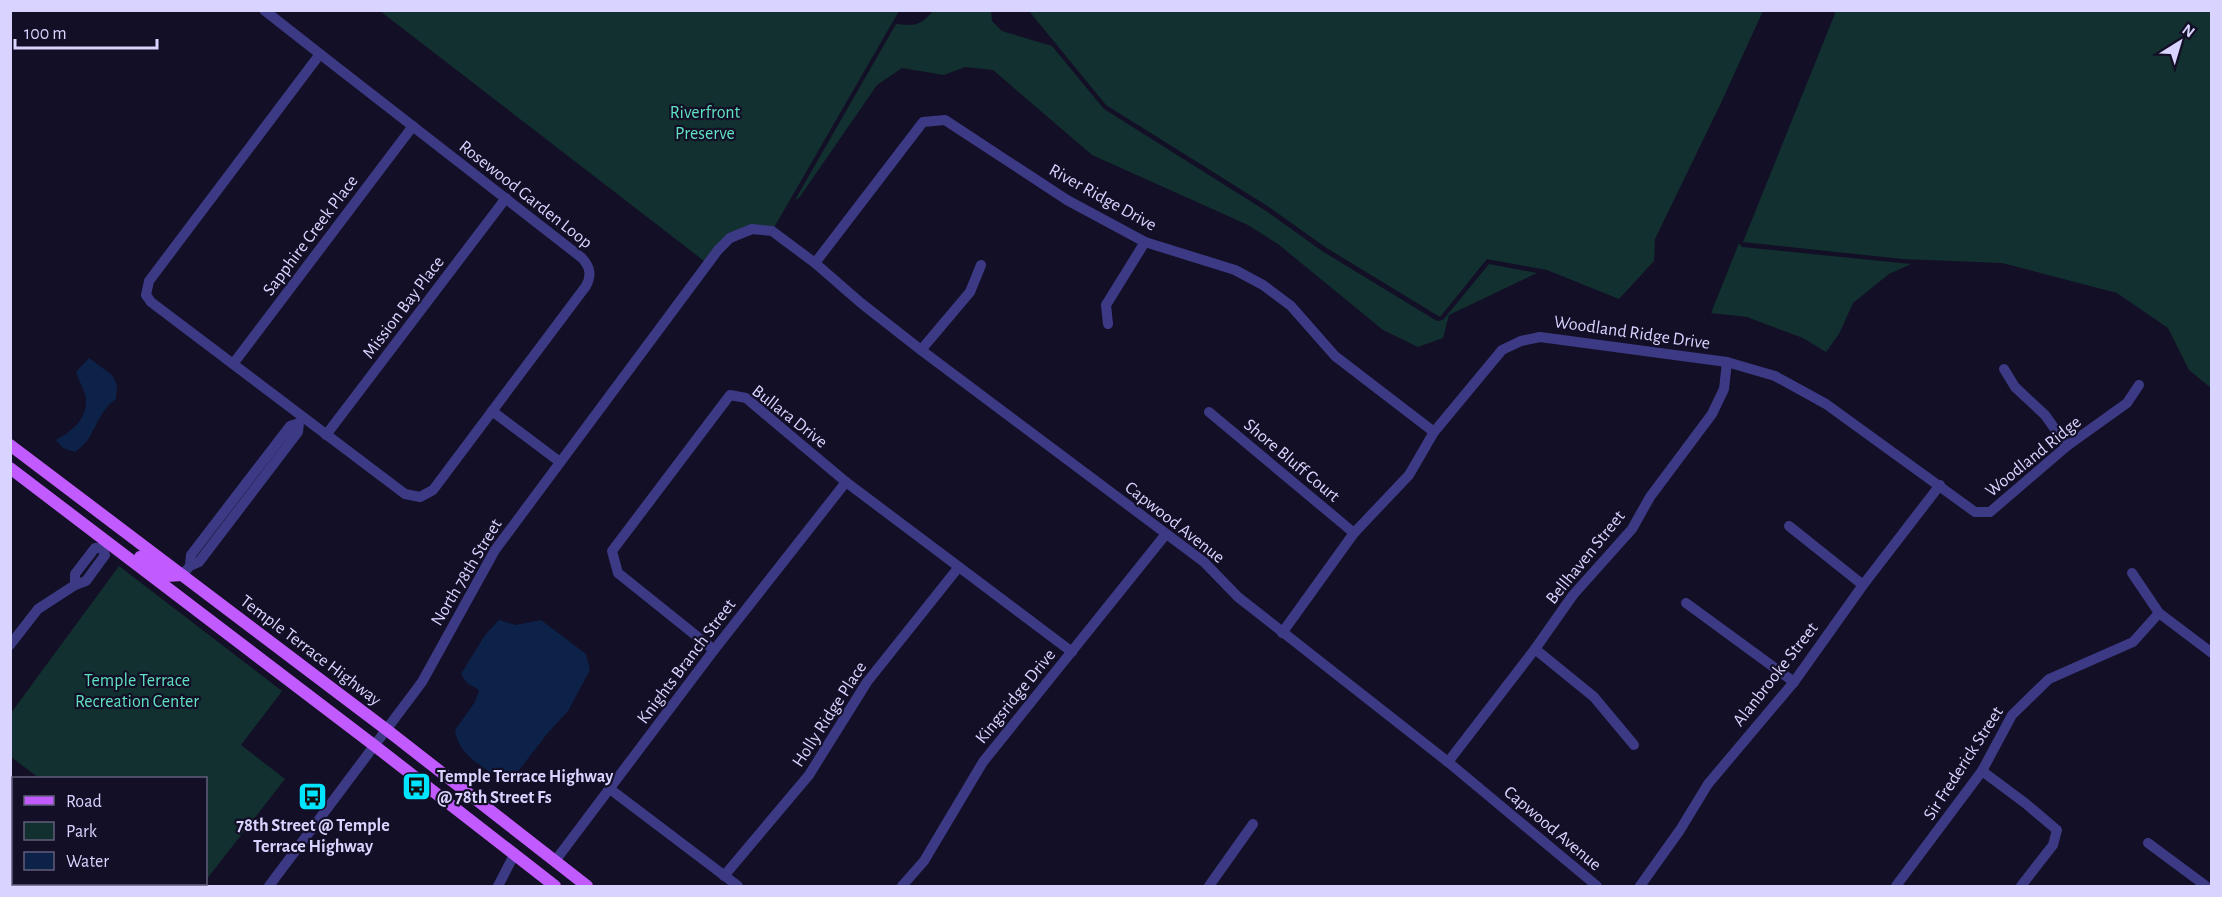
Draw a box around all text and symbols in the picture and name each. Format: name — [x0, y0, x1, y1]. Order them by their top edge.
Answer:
scale bar — [15, 12, 158, 50]
north arrow — [2150, 12, 2210, 72]
text: N — [2179, 21, 2198, 41]
text: 100 m — [24, 25, 67, 43]
park label: Riverfront Preserve — [670, 104, 741, 143]
street label: Rosewood Garden Loop — [455, 137, 595, 252]
street label: River Ridge Drive — [1046, 161, 1159, 235]
street label: Sapphire Creek Place — [260, 172, 362, 299]
street label: Mission Bay Place — [360, 253, 448, 362]
street label: Woodland Ridge Drive — [1553, 313, 1711, 353]
street label: Bullara Drive — [748, 382, 830, 452]
street label: Woodland Ridge — [1982, 413, 2085, 501]
street label: Shore Bluff Court — [1240, 416, 1343, 506]
street label: Capwood Avenue — [1121, 478, 1228, 567]
street label: Bellhaven Street — [1543, 507, 1629, 608]
street label: North 78th Street — [428, 516, 506, 629]
street label: Temple Terrace Highway — [237, 592, 384, 710]
street label: Knights Branch Street — [634, 596, 740, 727]
street label: Alanbrooke Street — [1730, 619, 1822, 730]
street label: Kingsridge Drive — [972, 646, 1059, 747]
street label: Holly Ridge Place — [789, 659, 870, 770]
park label: Temple Terrace Recreation Center — [75, 672, 199, 711]
street label: Sir Frederick Street — [1921, 703, 2007, 823]
place label: Temple Terrace Highway @ 78th Street Fs — [437, 768, 614, 807]
bus stop icon: Temple Terrace Highway @ 78th Street Fs — [400, 770, 432, 802]
legend — [12, 777, 207, 885]
bus stop icon: 78th Street @ Temple Terrace Highway — [297, 780, 329, 812]
street label: Capwood Avenue — [1500, 783, 1604, 875]
text: Road — [66, 793, 102, 811]
place label: 78th Street @ Temple Terrace Highway — [236, 817, 390, 856]
text: Park — [66, 823, 98, 841]
text: Water — [66, 853, 109, 871]

